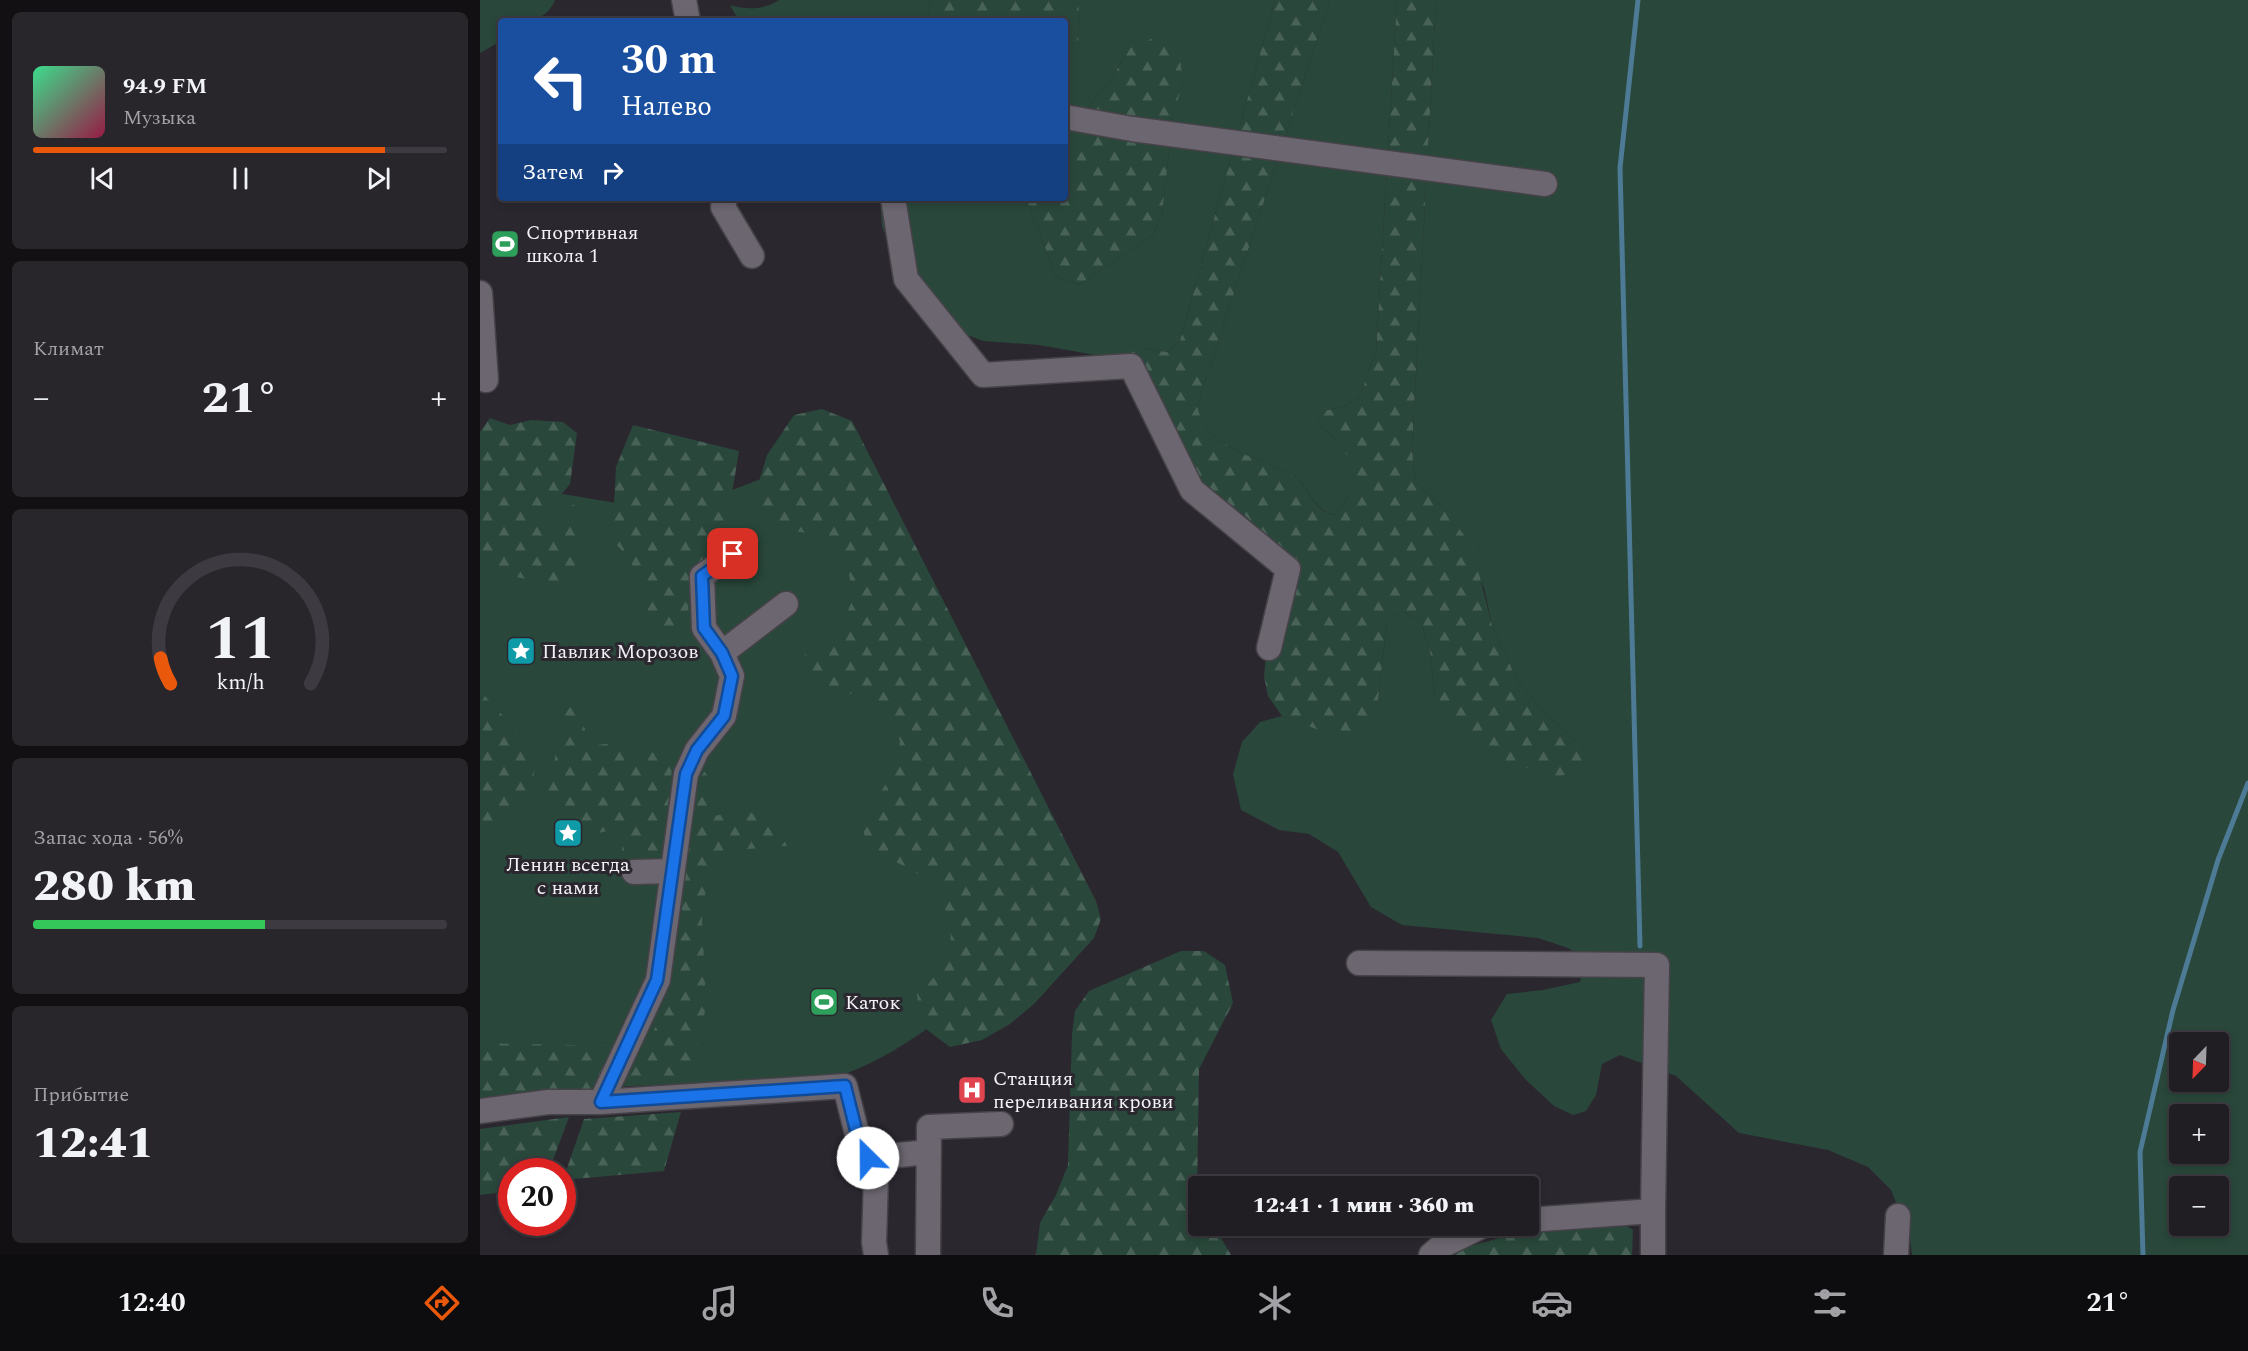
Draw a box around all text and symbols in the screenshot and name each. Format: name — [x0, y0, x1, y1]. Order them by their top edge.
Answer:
text: 30 m — [621, 29, 716, 92]
icon: left — [522, 42, 600, 120]
text: 94.9 FM — [123, 70, 207, 103]
text: Налево — [621, 86, 712, 128]
text: Музыка — [123, 103, 196, 133]
text: Затем — [522, 156, 584, 189]
icon: right — [596, 156, 629, 189]
icon: previous — [86, 162, 119, 195]
icon: pause — [224, 162, 257, 195]
icon: next — [362, 162, 395, 195]
place label: Спортивная школа 1 — [526, 218, 639, 271]
sports icon: Спортивная школа 1 — [489, 228, 521, 260]
text: Климат — [33, 334, 104, 364]
text: 21° — [202, 364, 278, 433]
text: − — [33, 373, 50, 423]
text: + — [430, 373, 447, 423]
pin — [707, 528, 758, 579]
icon: arrive — [716, 537, 749, 570]
text: 11 — [205, 593, 275, 688]
place icon: Павлик Морозов — [505, 635, 537, 667]
place label: Павлик Морозов — [542, 637, 698, 667]
text: km/h — [216, 667, 264, 700]
place icon: Ленин всегда с нами — [552, 817, 584, 849]
text: Запас хода · 56% — [33, 823, 183, 853]
place label: Ленин всегда с нами — [506, 850, 630, 903]
text: 280 km — [33, 852, 195, 921]
sports icon: Каток — [808, 986, 840, 1018]
place label: Каток — [845, 988, 901, 1018]
north arrow — [2169, 1032, 2229, 1092]
map controls — [2169, 1032, 2229, 1236]
place label: Станция переливания крови — [993, 1064, 1174, 1117]
hospital icon: Станция переливания крови — [956, 1074, 988, 1106]
text: Прибытие — [33, 1080, 129, 1110]
button: + — [2169, 1104, 2229, 1164]
text: 12:41 — [33, 1109, 154, 1178]
position arrow — [836, 1126, 900, 1190]
speed limit sign: 20 — [498, 1158, 576, 1236]
button: − — [2169, 1176, 2229, 1236]
text: 12:41 · 1 мин · 360 m — [1253, 1189, 1474, 1222]
text: 12:40 — [118, 1282, 186, 1324]
icon: directions — [421, 1282, 463, 1324]
icon: music — [699, 1282, 741, 1324]
icon: phone — [976, 1282, 1018, 1324]
icon: climate — [1254, 1282, 1296, 1324]
icon: car — [1531, 1282, 1573, 1324]
icon: filters — [1809, 1282, 1851, 1324]
text: 21° — [2086, 1282, 2130, 1324]

